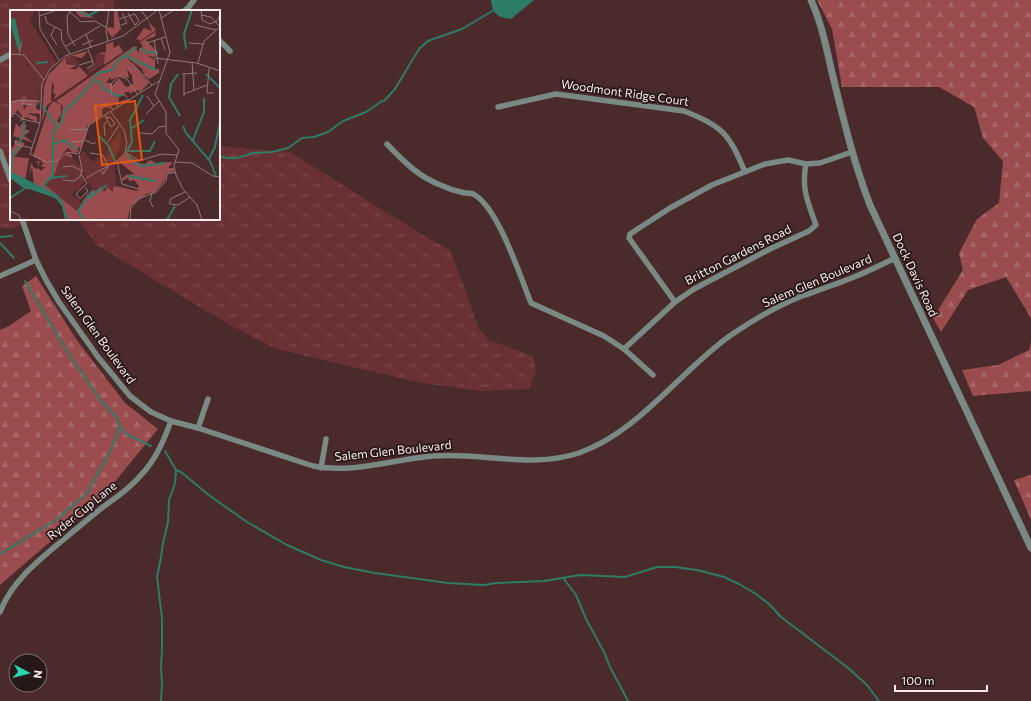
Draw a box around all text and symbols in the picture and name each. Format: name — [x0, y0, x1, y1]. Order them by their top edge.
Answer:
inset map — [10, 10, 220, 220]
street label: Woodmont Ridge Court — [560, 76, 690, 108]
street label: Britton Gardens Road — [682, 221, 793, 287]
street label: Dock Davis Road — [890, 230, 941, 319]
street label: Salem Glen Boulevard — [760, 251, 873, 309]
street label: Salem Glen Boulevard — [59, 283, 139, 386]
street label: Salem Glen Boulevard — [334, 437, 452, 463]
street label: Ryder Cup Lane — [44, 478, 119, 542]
north arrow — [8, 653, 48, 693]
scale bar — [895, 667, 987, 693]
text: N — [31, 669, 45, 679]
text: 100 m — [901, 673, 935, 687]

